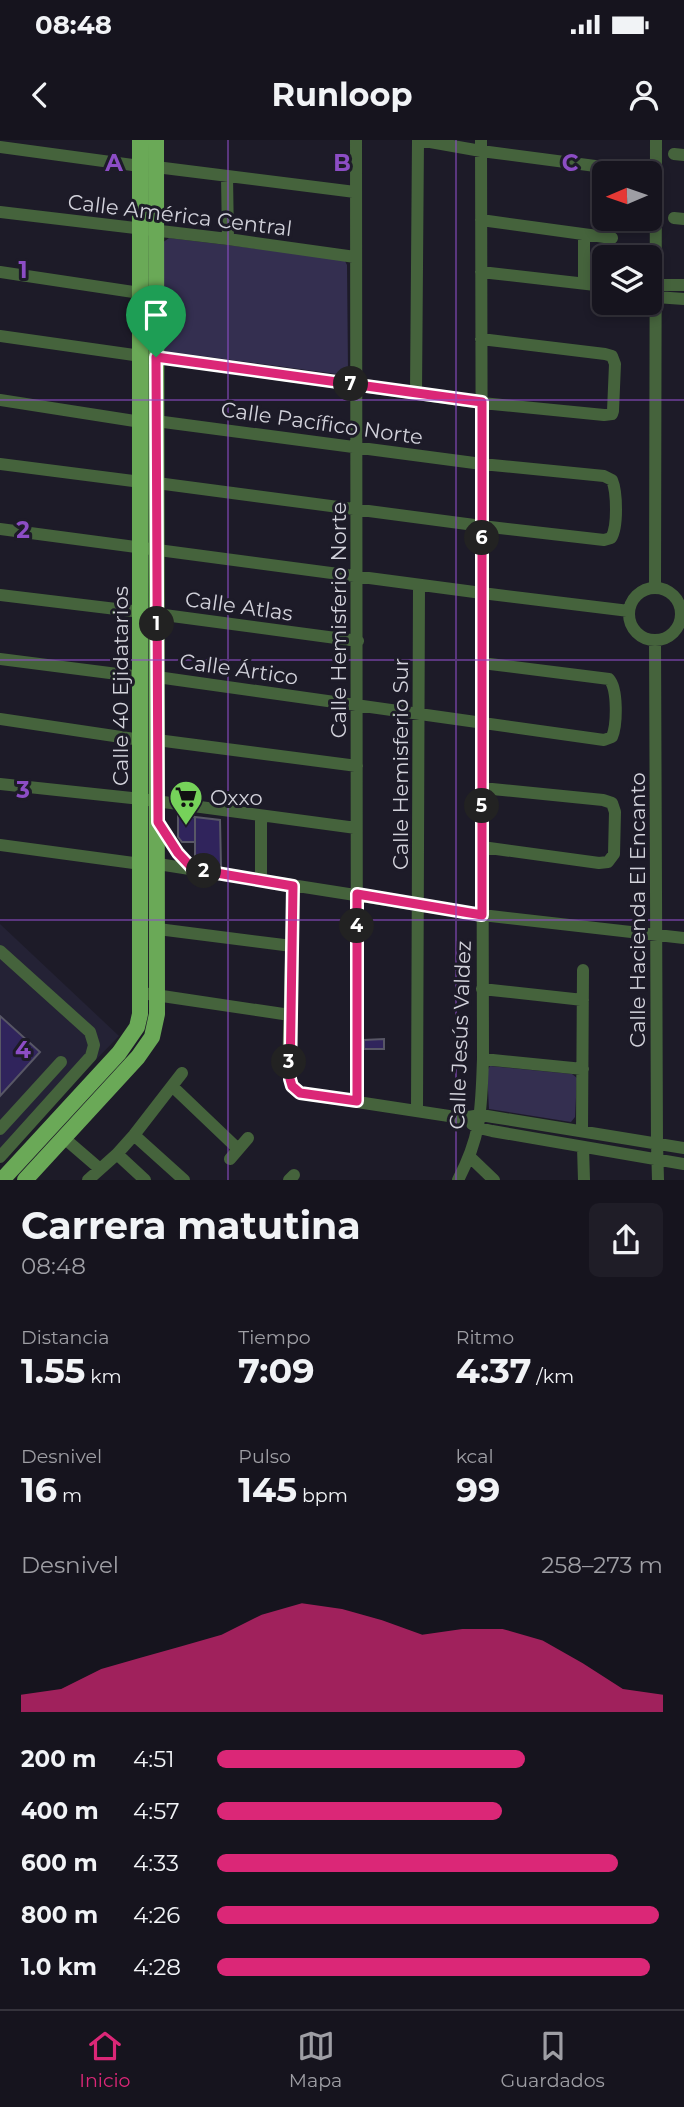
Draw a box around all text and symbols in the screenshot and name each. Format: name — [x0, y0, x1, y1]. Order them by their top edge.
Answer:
text: 08:48 — [35, 9, 112, 41]
text: Runloop — [271, 75, 413, 114]
icon: back — [21, 76, 59, 114]
icon: person — [625, 76, 663, 114]
text: A — [104, 149, 123, 177]
text: B — [333, 149, 351, 177]
text: C — [562, 149, 579, 177]
north arrow — [592, 161, 662, 231]
map controls — [592, 161, 662, 315]
street label: Calle América Central — [66, 189, 294, 241]
button: layers — [592, 245, 662, 315]
text: 1 — [18, 256, 28, 284]
pin — [126, 285, 186, 357]
icon: arrive — [137, 296, 175, 334]
pin: 7 — [334, 366, 368, 402]
text: 7 — [345, 372, 356, 395]
street label: Calle Pacífico Norte — [219, 396, 425, 450]
street label: Calle Hemisferio Norte — [326, 502, 351, 738]
text: 2 — [16, 516, 30, 544]
pin: 6 — [464, 520, 500, 556]
text: 6 — [475, 526, 488, 549]
street label: Calle 40 Ejidatarios — [108, 586, 133, 786]
street label: Calle Atlas — [184, 586, 294, 626]
pin: 1 — [140, 606, 174, 642]
text: 1 — [153, 612, 160, 635]
street label: Calle Ártico — [178, 648, 300, 690]
street label: Calle Hemisferio Sur — [388, 658, 413, 870]
street label: Calle Hacienda El Encanto — [625, 772, 650, 1048]
text: 3 — [15, 776, 30, 804]
supermarket icon: Oxxo — [167, 778, 205, 827]
place label: Oxxo — [210, 785, 263, 810]
pin: 5 — [464, 788, 500, 824]
text: 5 — [476, 794, 487, 817]
pin: 2 — [186, 854, 222, 888]
text: 2 — [198, 859, 209, 882]
pin: 4 — [340, 908, 374, 944]
text: 4 — [350, 914, 363, 937]
street label: Calle Jesús Valdez — [444, 940, 476, 1130]
text: 4 — [15, 1036, 31, 1064]
pin: 3 — [272, 1044, 306, 1080]
text: 3 — [283, 1050, 294, 1073]
text: Carrera matutina — [21, 1202, 361, 1249]
button: share — [589, 1203, 663, 1277]
text: 08:48 — [21, 1252, 86, 1280]
text: Distancia — [21, 1326, 109, 1349]
text: Tiempo — [238, 1326, 311, 1349]
text: Ritmo — [456, 1326, 514, 1349]
text: 1.55 — [21, 1349, 85, 1392]
text: 7:09 — [238, 1349, 315, 1392]
text: 4:37 — [456, 1349, 531, 1392]
text: km — [85, 1365, 122, 1388]
text: /km — [531, 1365, 574, 1388]
text: Desnivel — [21, 1445, 102, 1468]
text: Pulso — [238, 1445, 291, 1468]
text: kcal — [456, 1445, 494, 1468]
text: 16 — [21, 1468, 57, 1511]
text: 145 — [238, 1468, 297, 1511]
text: 99 — [456, 1468, 500, 1511]
text: m — [57, 1484, 82, 1507]
text: bpm — [297, 1484, 348, 1507]
text: Desnivel — [21, 1551, 119, 1579]
text: 258–273 m — [541, 1551, 663, 1579]
text: 200 m — [21, 1745, 96, 1773]
text: 4:51 — [133, 1745, 175, 1773]
text: 400 m — [21, 1797, 99, 1825]
text: 4:57 — [133, 1797, 179, 1825]
text: 600 m — [21, 1849, 98, 1877]
text: 4:33 — [133, 1849, 179, 1877]
text: 800 m — [21, 1901, 98, 1929]
text: 4:26 — [133, 1901, 180, 1929]
text: 1.0 km — [21, 1953, 97, 1981]
text: 4:28 — [133, 1953, 181, 1981]
tab: Inicio — [79, 2027, 130, 2092]
tab: Mapa — [289, 2027, 342, 2092]
tab: Guardados — [501, 2027, 605, 2092]

